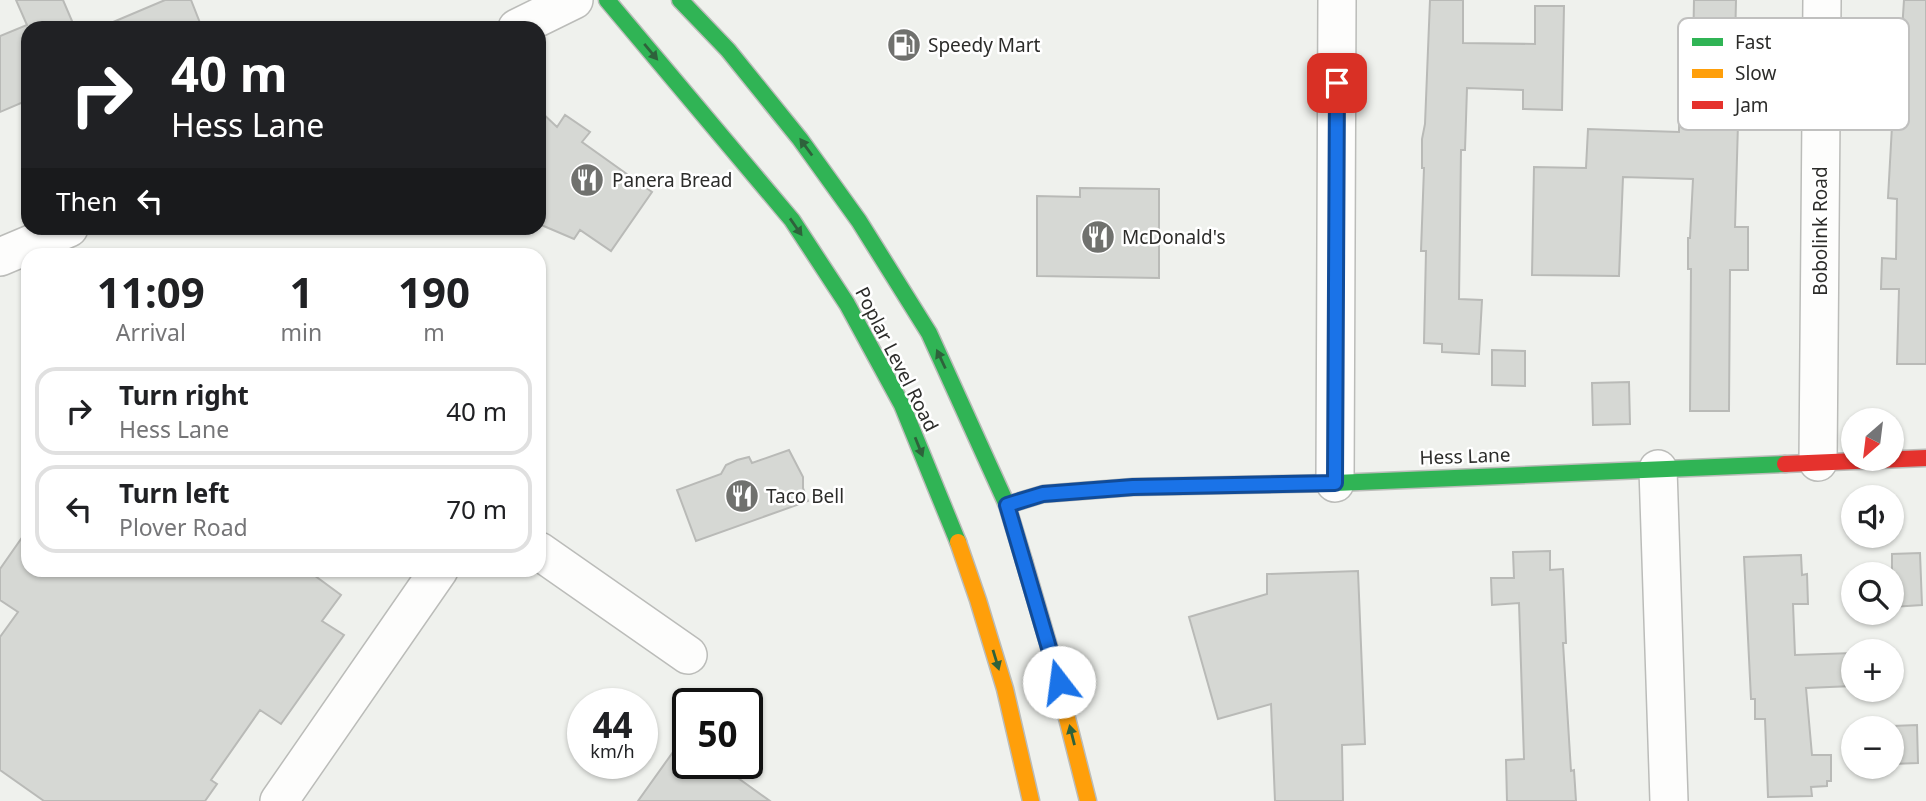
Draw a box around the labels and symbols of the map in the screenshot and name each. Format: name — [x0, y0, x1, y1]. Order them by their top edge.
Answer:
legend — [1678, 18, 1909, 130]
fuel station icon: Speedy Mart — [885, 26, 923, 64]
text: Fast — [1735, 29, 1772, 55]
place label: Speedy Mart — [928, 32, 1041, 58]
one-way arrow — [643, 44, 658, 61]
pin — [1307, 53, 1367, 113]
text: Slow — [1735, 60, 1776, 86]
text: Jam — [1733, 92, 1769, 118]
one-way arrow — [799, 138, 813, 156]
restaurant icon: Panera Bread — [568, 161, 606, 199]
street label: Bobolink Road — [1807, 166, 1833, 296]
place label: Panera Bread — [612, 167, 733, 193]
one-way arrow — [789, 218, 803, 236]
restaurant icon: McDonald's — [1079, 218, 1117, 256]
place label: McDonald's — [1122, 224, 1226, 250]
street label: Poplar Level Road — [849, 282, 945, 436]
one-way arrow — [935, 349, 947, 369]
north arrow — [1841, 408, 1904, 471]
one-way arrow — [913, 436, 924, 457]
street label: Hess Lane — [1419, 441, 1511, 471]
restaurant icon: Taco Bell — [723, 477, 761, 515]
place label: Taco Bell — [766, 483, 844, 509]
position arrow — [1022, 645, 1096, 719]
one-way arrow — [992, 650, 1002, 671]
speed limit sign: 50 — [672, 688, 763, 779]
one-way arrow — [1066, 724, 1077, 746]

